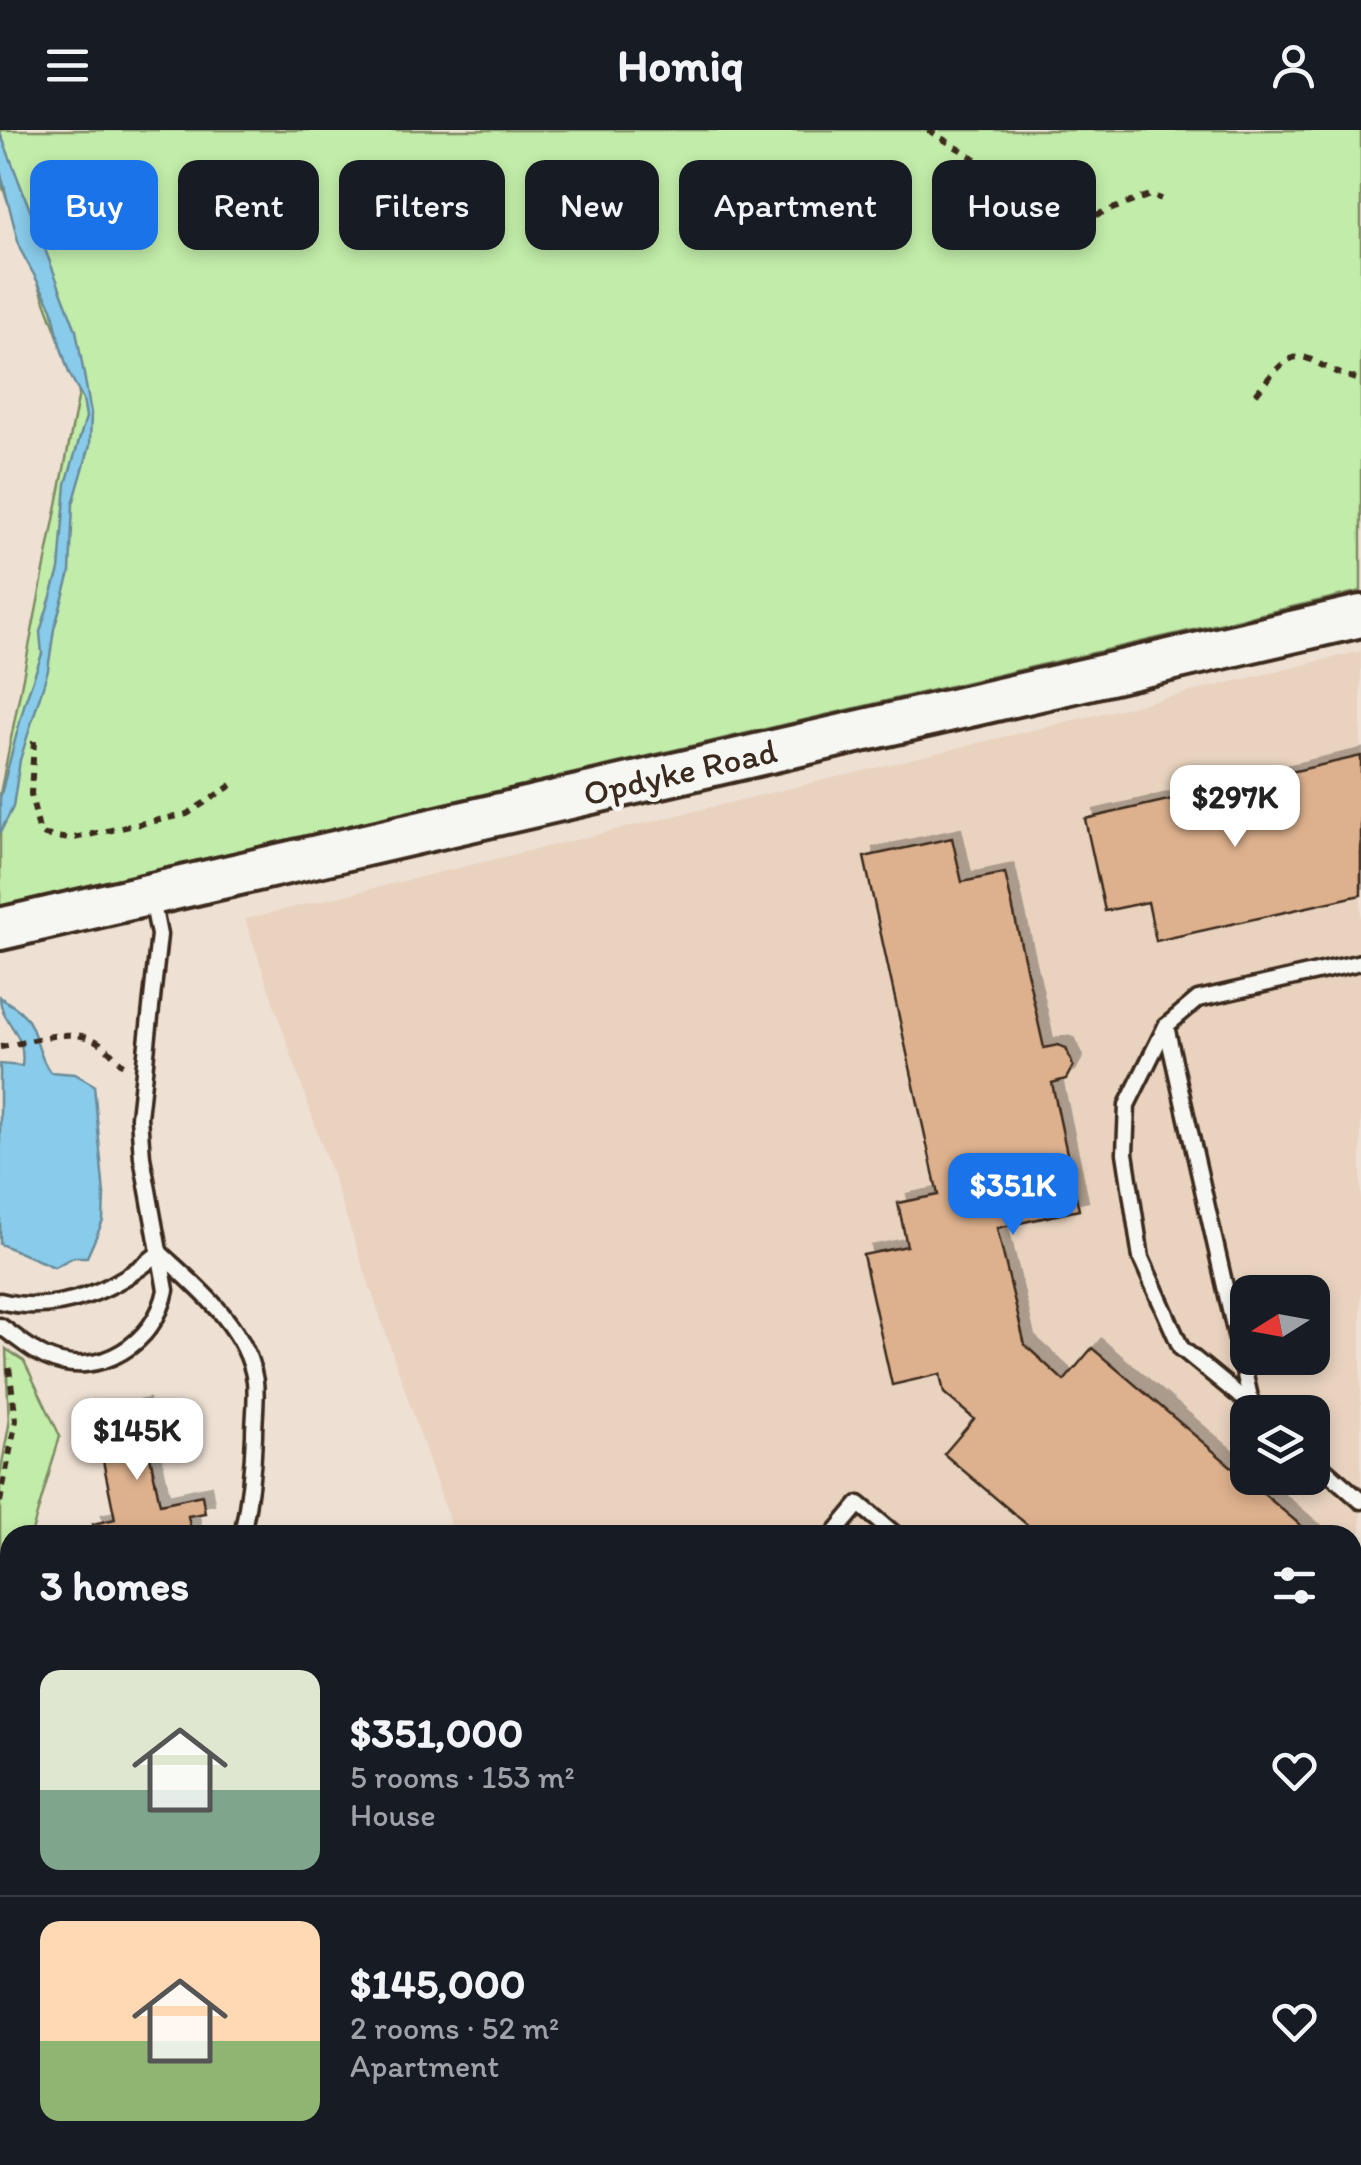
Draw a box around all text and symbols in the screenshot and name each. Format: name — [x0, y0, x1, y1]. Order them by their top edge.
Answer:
icon: menu — [40, 38, 95, 93]
text: Homiq — [617, 38, 744, 92]
icon: person — [1266, 38, 1321, 93]
chip: Buy — [30, 160, 158, 250]
chip: Rent — [178, 160, 319, 250]
chip: Filters — [339, 160, 505, 250]
chip: New — [525, 160, 659, 250]
chip: Apartment — [679, 160, 912, 250]
chip: House — [932, 160, 1096, 250]
street label: Opdyke Road — [579, 729, 781, 815]
pin: $297K — [1165, 765, 1305, 850]
text: $297K — [1192, 778, 1278, 816]
pin: $351K — [943, 1153, 1083, 1238]
text: $351K — [970, 1166, 1056, 1204]
north arrow — [1230, 1275, 1330, 1375]
map controls — [1230, 1275, 1330, 1495]
button: layers — [1230, 1395, 1330, 1495]
pin: $145K — [67, 1398, 207, 1483]
text: $145K — [93, 1411, 181, 1449]
icon: filters — [1267, 1558, 1322, 1613]
text: 3 homes — [40, 1560, 189, 1611]
text: $351,000 — [350, 1707, 523, 1758]
icon: home — [120, 1710, 240, 1830]
icon: heart — [1267, 1743, 1322, 1798]
text: 5 rooms · 153 m² — [350, 1758, 575, 1796]
text: House — [350, 1796, 436, 1834]
text: $145,000 — [350, 1958, 526, 2009]
icon: home — [120, 1961, 240, 2081]
icon: heart — [1267, 1994, 1322, 2049]
text: 2 rooms · 52 m² — [350, 2009, 559, 2047]
text: Apartment — [350, 2047, 499, 2085]

